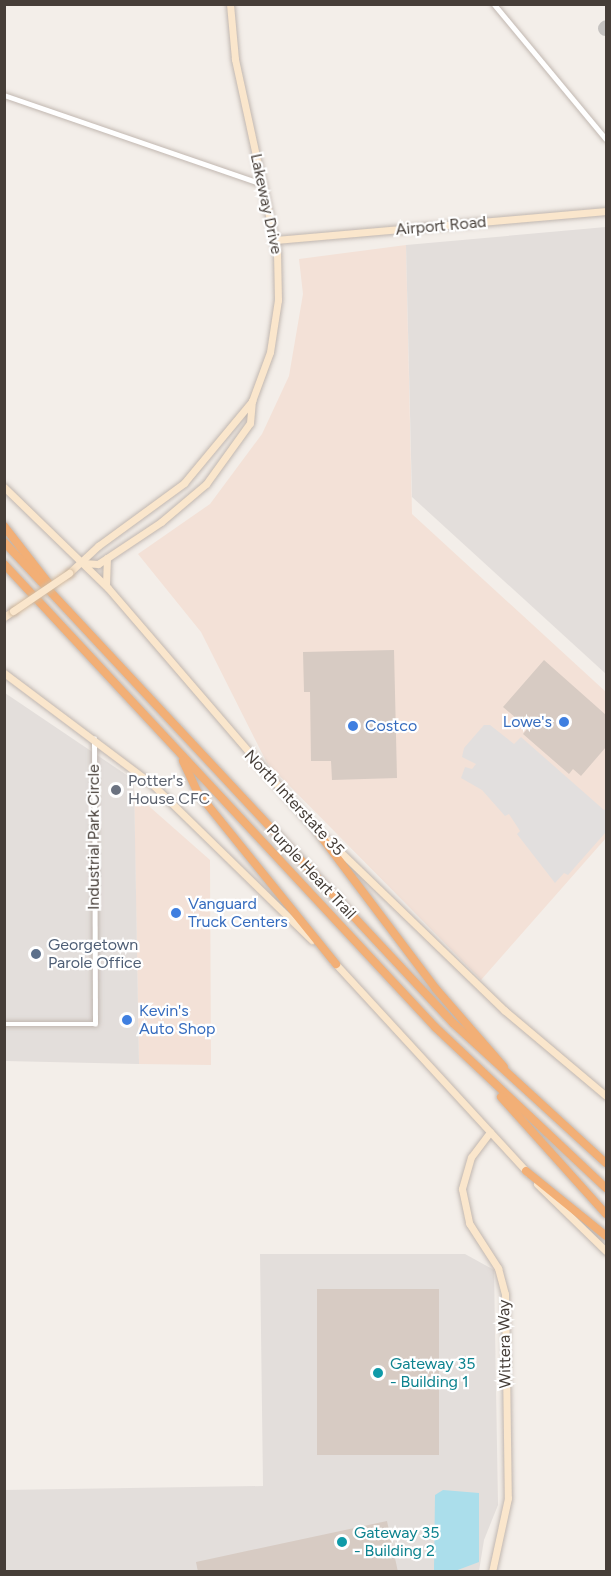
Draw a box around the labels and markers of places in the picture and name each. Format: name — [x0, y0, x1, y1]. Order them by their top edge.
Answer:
place label: Lowe's — [503, 712, 552, 732]
marker: Lowe's — [557, 715, 571, 729]
place label: Costco — [365, 716, 417, 736]
marker: Costco — [346, 719, 360, 733]
place label: Potter's House CFC — [128, 771, 210, 809]
marker: Potter's House CFC — [109, 783, 123, 797]
place label: Vanguard Truck Centers — [188, 894, 288, 932]
marker: Vanguard Truck Centers — [169, 906, 183, 920]
place label: Georgetown Parole Office — [48, 935, 141, 973]
marker: Georgetown Parole Office — [29, 947, 43, 961]
place label: Kevin's Auto Shop — [139, 1001, 215, 1039]
marker: Kevin's Auto Shop — [120, 1013, 134, 1027]
place label: Gateway 35 - Building 1 — [390, 1354, 476, 1392]
marker: Gateway 35 - Building 1 — [371, 1366, 385, 1380]
place label: Gateway 35 - Building 2 — [354, 1523, 440, 1561]
marker: Gateway 35 - Building 2 — [335, 1535, 349, 1549]

